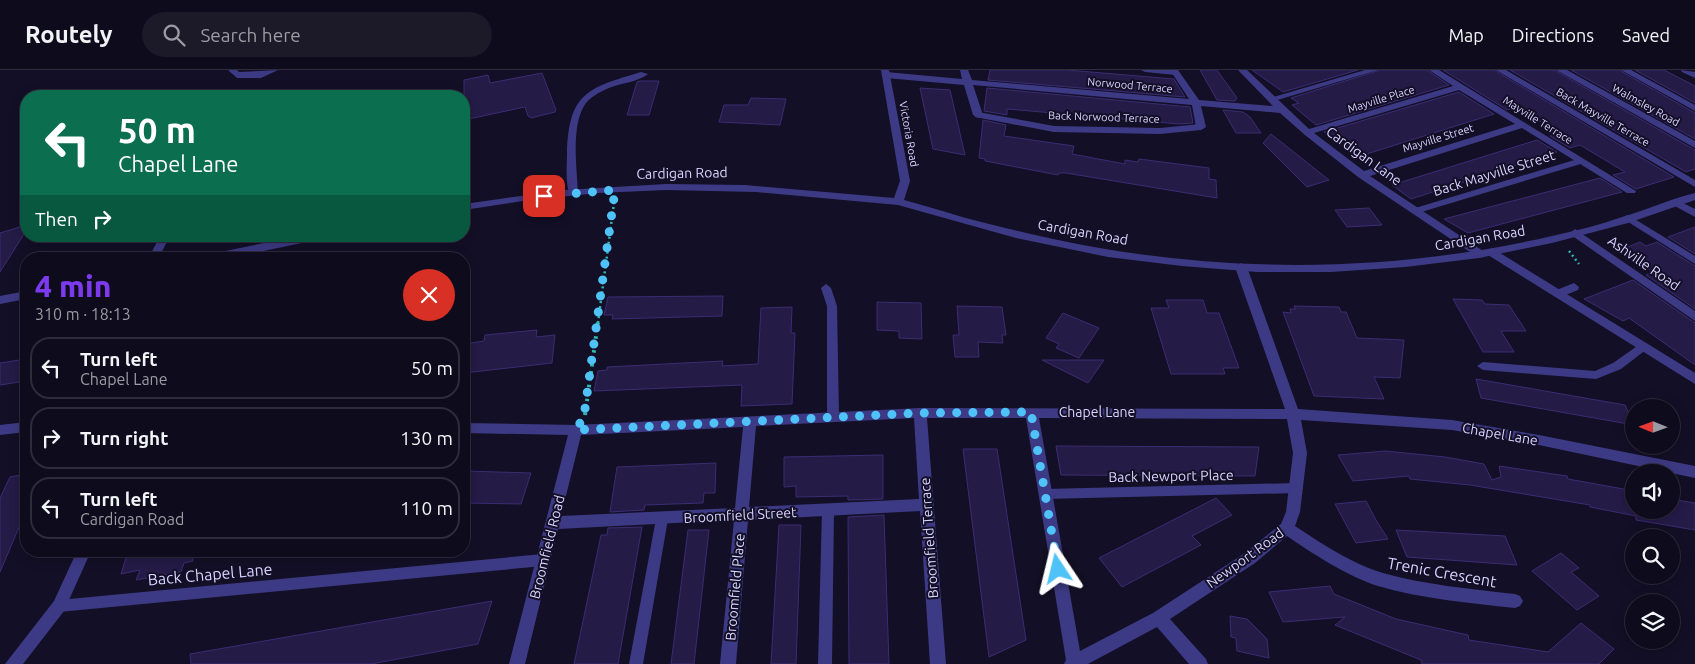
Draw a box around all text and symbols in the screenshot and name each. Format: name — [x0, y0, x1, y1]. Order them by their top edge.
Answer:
search box — [142, 12, 492, 57]
text: Routely — [25, 21, 112, 48]
icon: search — [160, 21, 188, 49]
text: Search here — [200, 24, 301, 46]
text: Map — [1448, 25, 1484, 45]
text: Directions — [1512, 25, 1594, 45]
text: Saved — [1622, 25, 1670, 45]
street label: Norwood Terrace — [1087, 75, 1173, 95]
street label: Walmsley Road — [1610, 82, 1682, 128]
street label: Mayville Place — [1346, 83, 1416, 115]
street label: Back Mayville Terrace — [1554, 85, 1652, 149]
street label: Mayville Terrace — [1501, 94, 1575, 146]
street label: Victoria Road — [897, 100, 921, 168]
street label: Back Norwood Terrace — [1048, 109, 1160, 125]
icon: left — [35, 110, 100, 175]
text: 50 m — [118, 110, 196, 150]
street label: Mayville Street — [1401, 121, 1476, 155]
street label: Cardigan Lane — [1323, 123, 1405, 189]
street label: Back Mayville Street — [1431, 147, 1557, 199]
text: Chapel Lane — [118, 151, 238, 176]
street label: Cardigan Road — [636, 164, 728, 182]
pin — [523, 175, 565, 217]
icon: arrive — [530, 182, 558, 210]
icon: right — [88, 205, 116, 233]
text: Then — [35, 208, 78, 230]
street label: Cardigan Road — [1037, 216, 1129, 248]
street label: Cardigan Road — [1434, 222, 1526, 254]
street label: Ashville Road — [1605, 232, 1683, 294]
text: 4 min — [35, 269, 111, 303]
button: close — [403, 269, 455, 321]
text: 310 m · 18:13 — [35, 305, 131, 323]
text: Turn left — [80, 348, 158, 370]
icon: left — [37, 354, 65, 382]
text: 50 m — [411, 357, 453, 379]
text: Chapel Lane — [80, 370, 168, 388]
north arrow — [1625, 399, 1680, 454]
map controls — [1625, 399, 1680, 649]
street label: Chapel Lane — [1059, 404, 1135, 420]
street label: Chapel Lane — [1461, 419, 1539, 449]
icon: right — [37, 424, 65, 452]
text: Turn right — [80, 427, 168, 449]
text: 130 m — [400, 427, 453, 449]
button: sound — [1625, 464, 1680, 519]
street label: Back Newport Place — [1108, 467, 1234, 485]
street label: Broomfield Terrace — [917, 477, 941, 599]
text: Turn left — [80, 488, 158, 510]
street label: Broomfield Road — [526, 493, 568, 601]
icon: left — [37, 494, 65, 522]
text: 110 m — [400, 497, 453, 519]
street label: Broomfield Street — [683, 504, 797, 526]
text: Cardigan Road — [80, 510, 184, 528]
street label: Newport Road — [1203, 525, 1287, 591]
button: search — [1625, 529, 1680, 584]
street label: Broomfield Place — [722, 533, 748, 641]
position arrow — [1031, 542, 1083, 594]
street label: Trenic Crescent — [1386, 554, 1499, 591]
street label: Back Chapel Lane — [147, 560, 273, 588]
button: layers — [1625, 594, 1680, 649]

